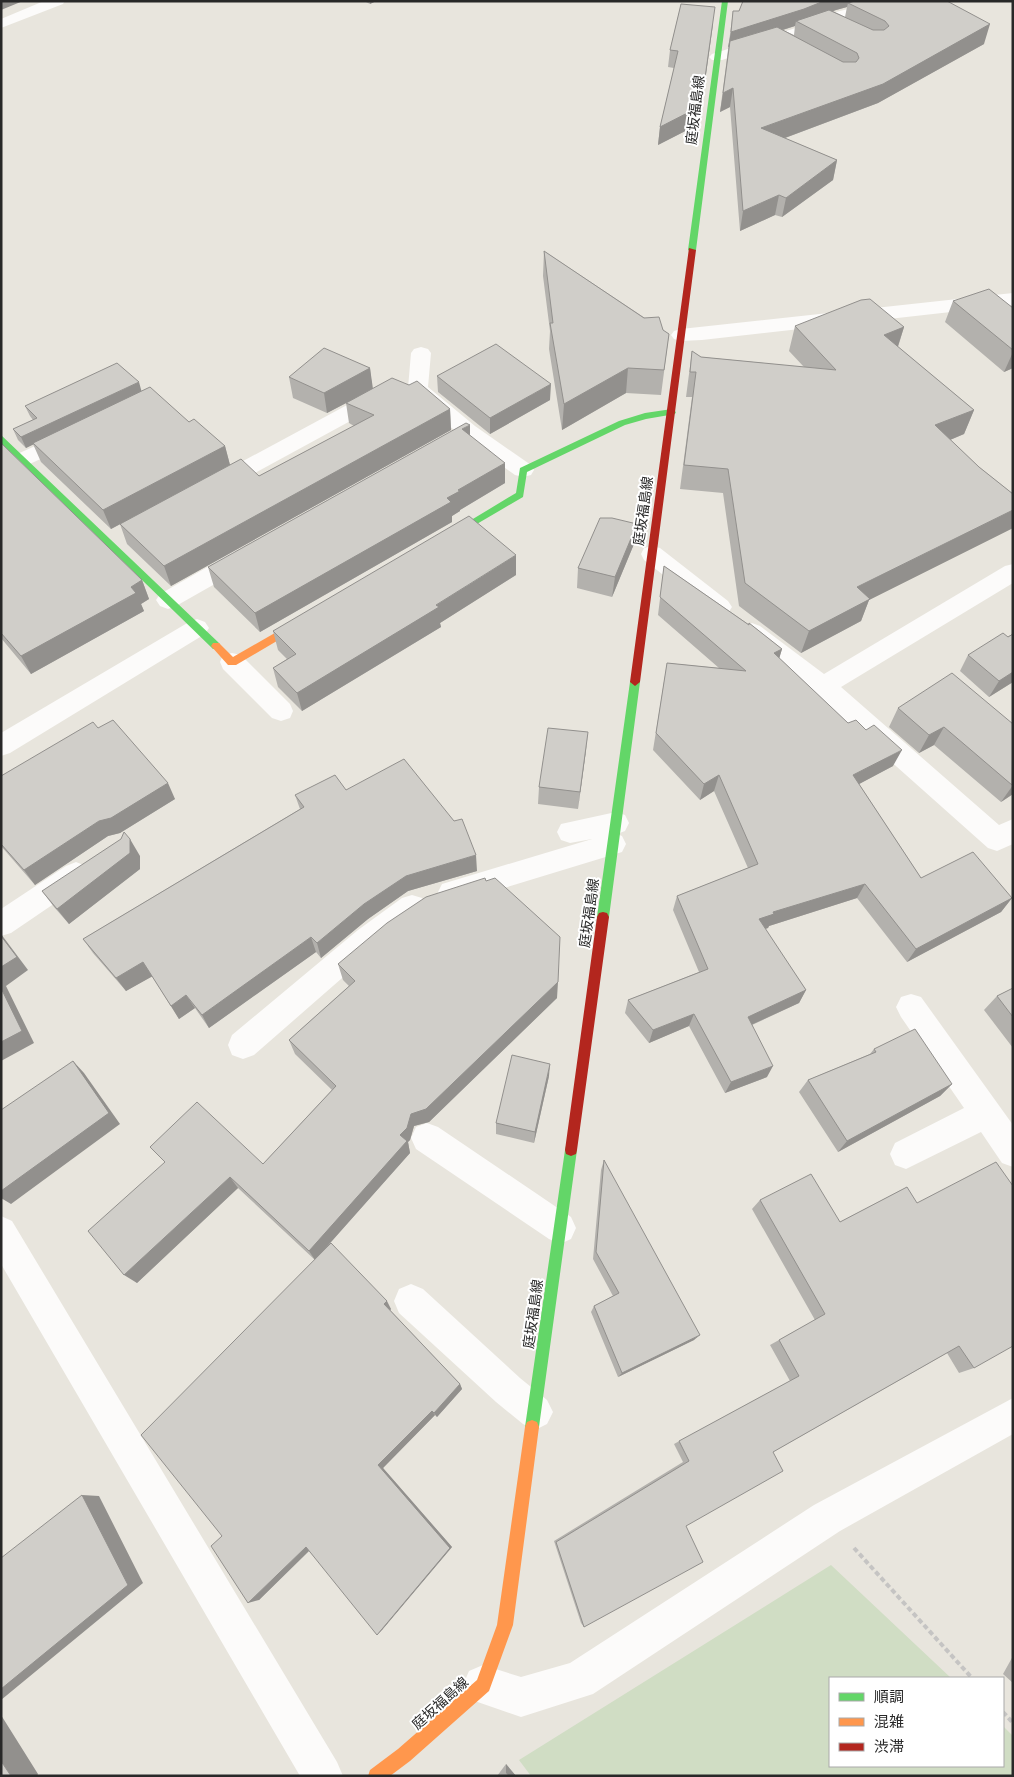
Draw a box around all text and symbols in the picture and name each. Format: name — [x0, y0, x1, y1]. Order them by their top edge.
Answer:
street label: 庭坂福島線 — [683, 74, 707, 146]
street label: 庭坂福島線 — [630, 475, 656, 547]
street label: 庭坂福島線 — [576, 877, 602, 949]
street label: 庭坂福島線 — [520, 1278, 546, 1350]
street label: 庭坂福島線 — [409, 1674, 471, 1732]
legend — [829, 1677, 1004, 1767]
text: 順調 — [874, 1688, 904, 1705]
text: 混雑 — [874, 1713, 904, 1730]
text: 渋滞 — [874, 1738, 904, 1755]

